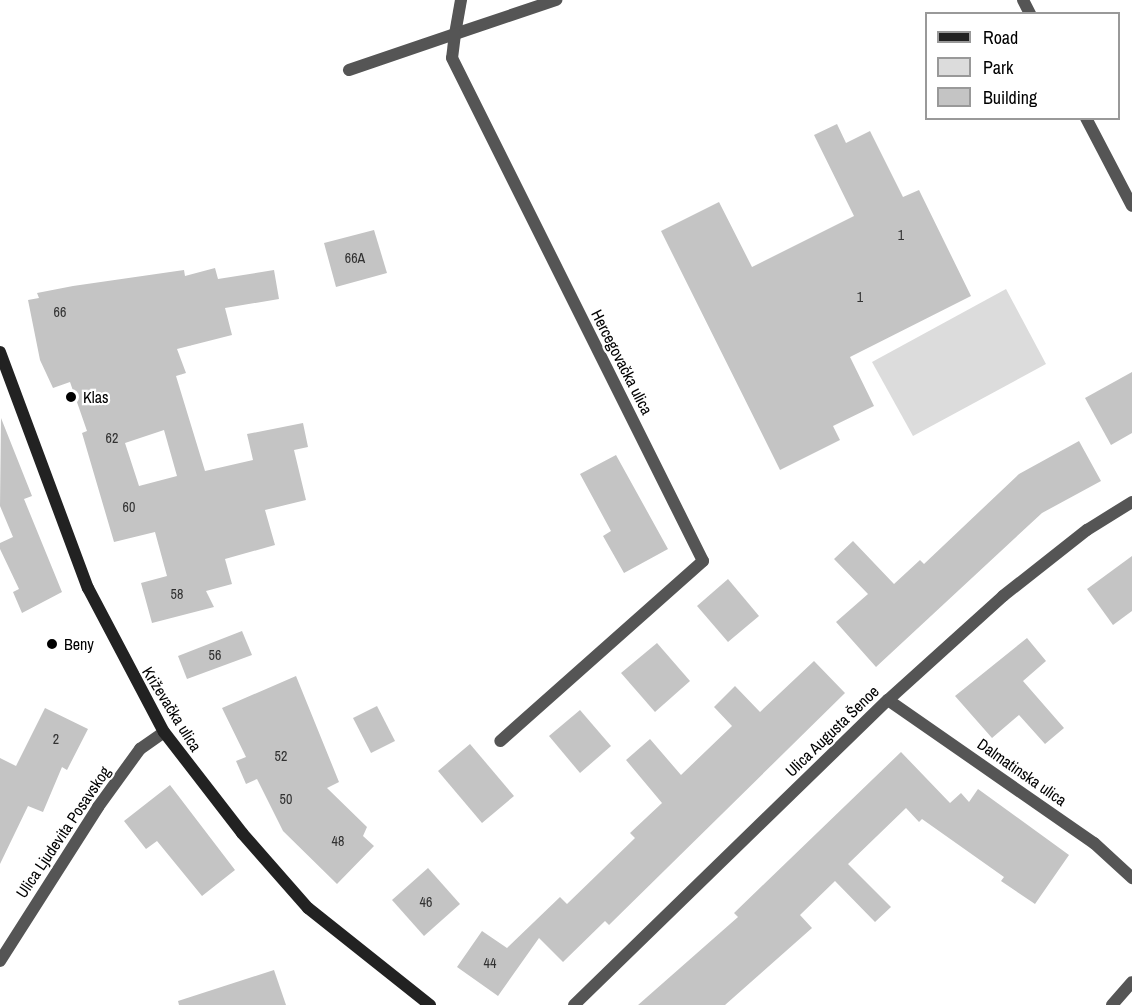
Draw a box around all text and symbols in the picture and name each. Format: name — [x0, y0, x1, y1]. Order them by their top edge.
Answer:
legend — [925, 12, 1120, 120]
text: Road — [983, 25, 1018, 50]
text: Park — [983, 55, 1013, 80]
text: Building — [983, 85, 1037, 110]
house number: 1 — [898, 227, 904, 243]
house number: 66A — [345, 250, 365, 266]
house number: 1 — [857, 289, 863, 305]
house number: 66 — [54, 304, 66, 320]
street label: Hercegovačka ulica — [587, 306, 657, 418]
place label: Klas — [83, 387, 109, 407]
marker: Klas — [64, 390, 78, 404]
house number: 62 — [106, 430, 118, 446]
house number: 60 — [123, 499, 135, 515]
house number: 58 — [171, 586, 183, 602]
place label: Beny — [64, 634, 94, 654]
marker: Beny — [45, 637, 59, 651]
house number: 56 — [209, 647, 221, 663]
street label: Križevačka ulica — [138, 663, 206, 755]
street label: Ulica Augusta Šenoe — [781, 681, 883, 781]
house number: 2 — [53, 731, 59, 747]
street label: Dalmatinska ulica — [974, 734, 1070, 810]
house number: 52 — [275, 748, 287, 764]
street label: Ulica Ljudevita Posavskog — [12, 763, 114, 901]
house number: 50 — [280, 791, 292, 807]
house number: 48 — [332, 833, 344, 849]
house number: 46 — [420, 894, 432, 910]
house number: 44 — [484, 955, 496, 971]

